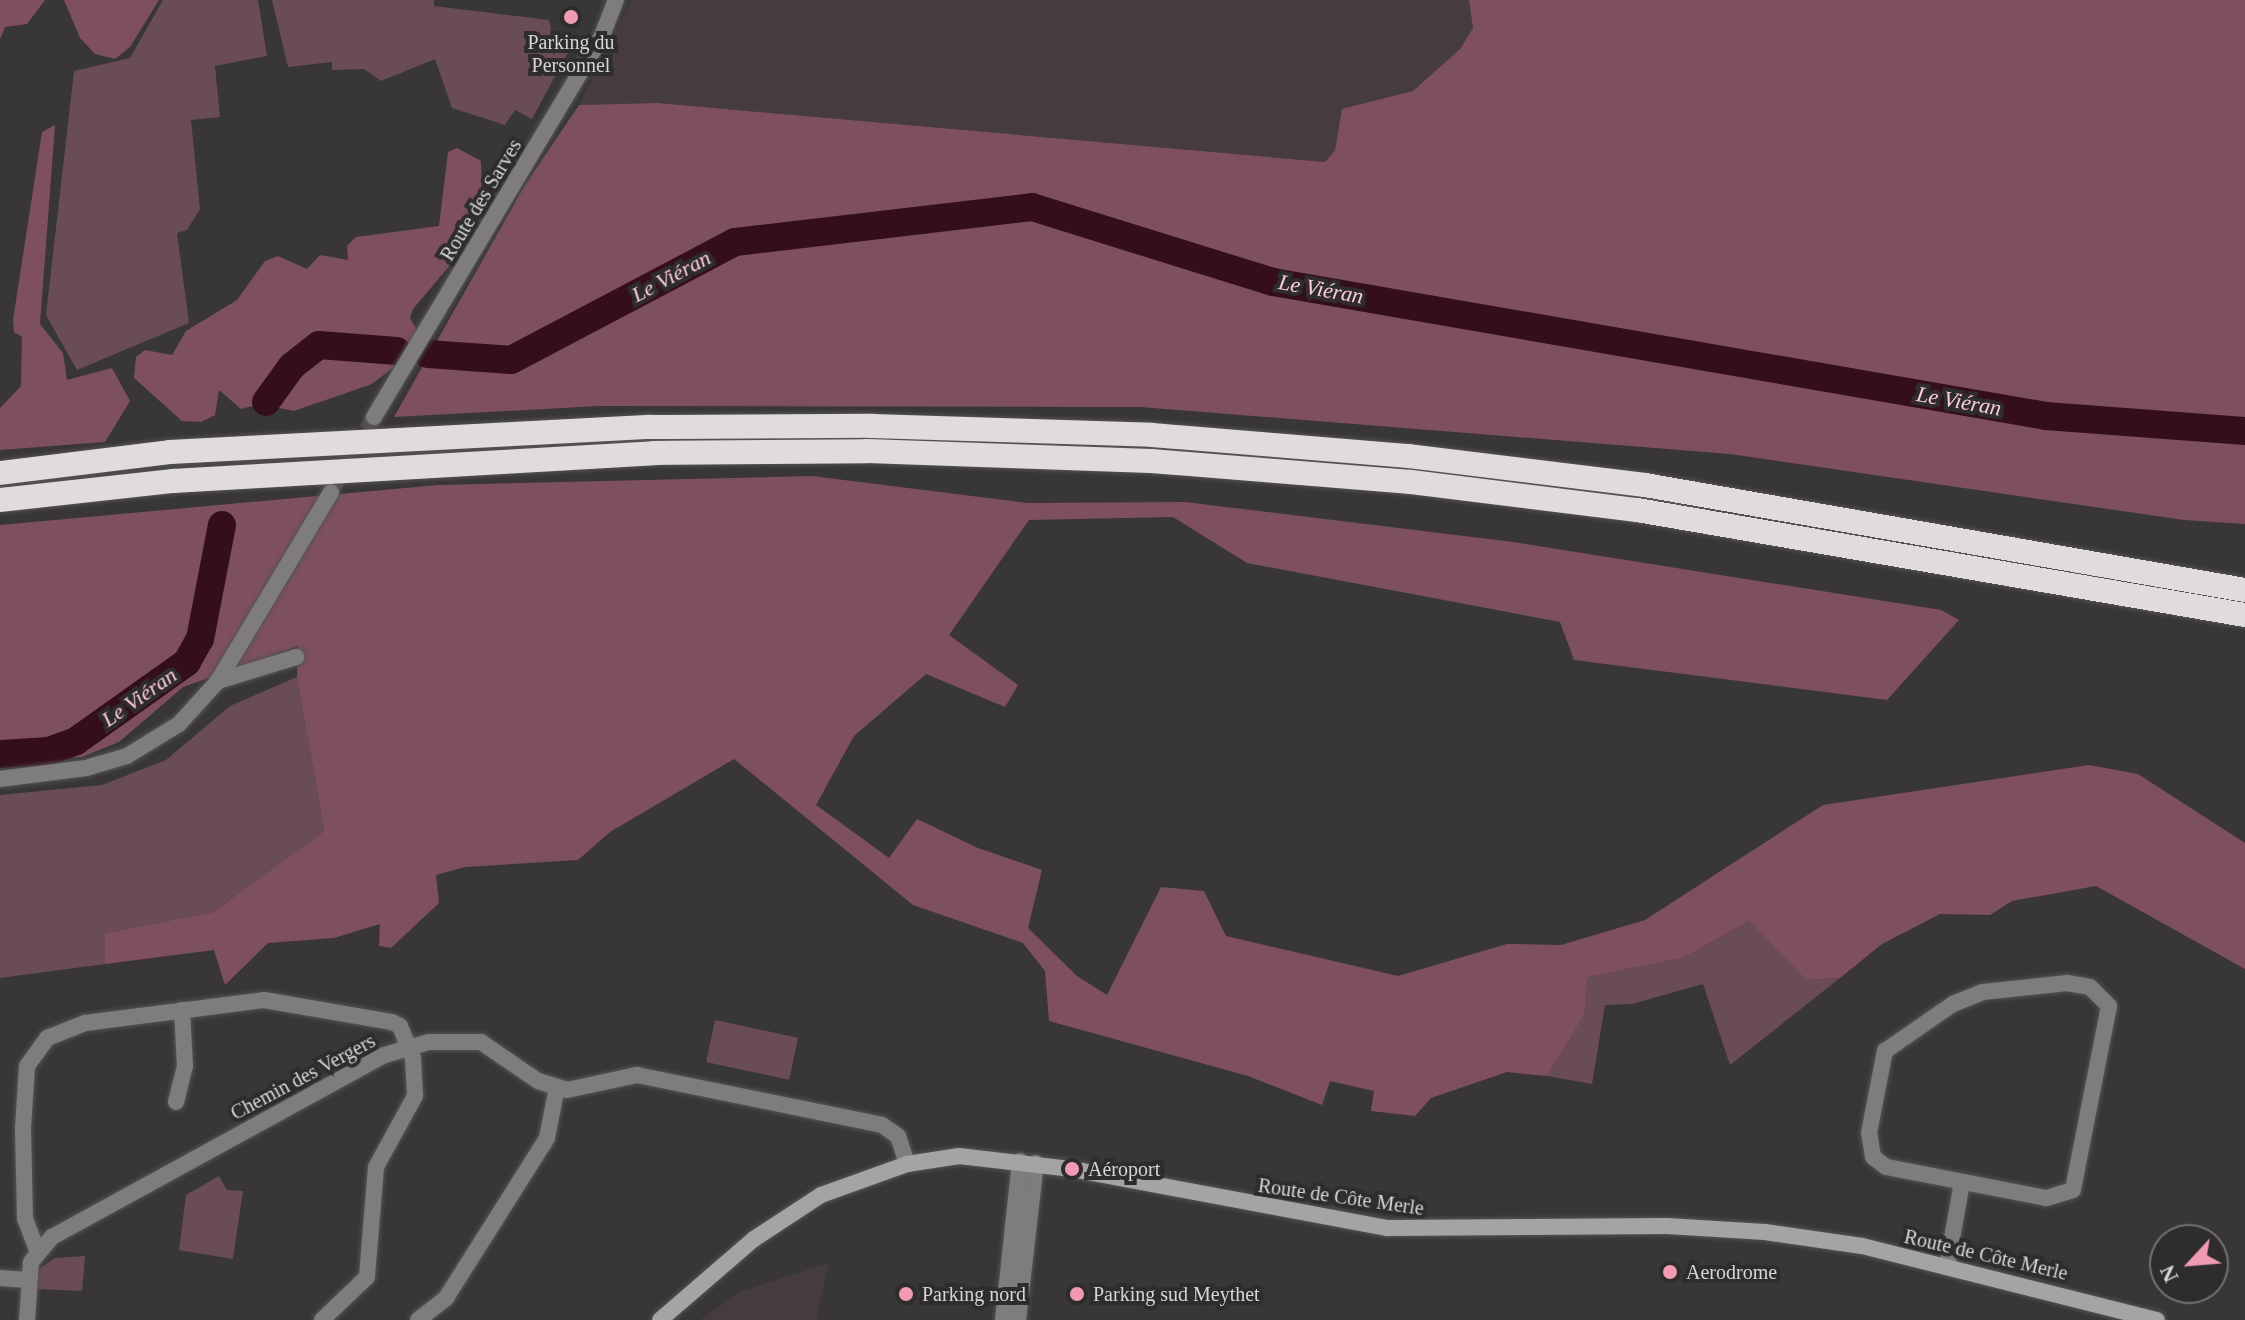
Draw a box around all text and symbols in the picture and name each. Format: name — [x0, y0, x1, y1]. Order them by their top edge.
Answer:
marker: Parking du Personnel — [562, 8, 580, 26]
place label: Parking du Personnel — [527, 30, 615, 77]
street label: Route des Sarves — [435, 135, 527, 265]
water label: Le Viéran — [627, 244, 715, 308]
water label: Le Viéran — [1276, 269, 1366, 309]
water label: Le Viéran — [1914, 381, 2004, 421]
water label: Le Viéran — [96, 662, 182, 732]
street label: Chemin des Vergers — [226, 1029, 380, 1125]
place label: Aéroport — [1088, 1157, 1160, 1181]
marker: Aéroport — [1063, 1160, 1081, 1178]
street label: Route de Côte Merle — [1257, 1173, 1425, 1221]
north arrow — [2149, 1224, 2229, 1304]
street label: Route de Côte Merle — [1902, 1225, 2070, 1285]
place label: Aerodrome — [1686, 1260, 1777, 1284]
text: N — [2154, 1261, 2183, 1286]
marker: Aerodrome — [1661, 1263, 1679, 1281]
place label: Parking nord — [922, 1282, 1026, 1306]
place label: Parking sud Meythet — [1093, 1282, 1260, 1306]
marker: Parking nord — [897, 1285, 915, 1303]
marker: Parking sud Meythet — [1068, 1285, 1086, 1303]

